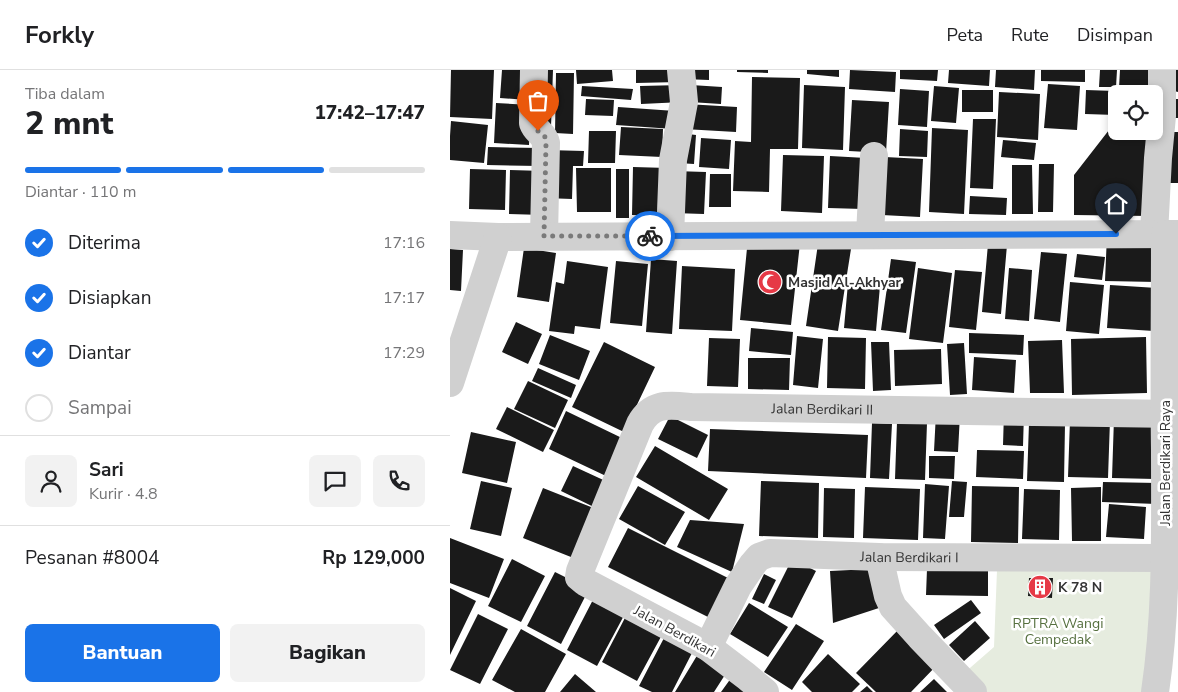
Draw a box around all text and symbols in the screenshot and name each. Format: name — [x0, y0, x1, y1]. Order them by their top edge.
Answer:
text: Forkly — [25, 19, 94, 51]
text: Peta — [947, 23, 983, 47]
text: Rute — [1011, 23, 1049, 47]
text: Disimpan — [1077, 23, 1153, 47]
pin — [517, 80, 559, 131]
text: Tiba dalam — [25, 83, 105, 105]
map controls — [1108, 85, 1163, 140]
button: locate — [1108, 85, 1163, 140]
icon: bag — [524, 87, 552, 115]
text: 17:42–17:47 — [314, 100, 425, 126]
text: 2 mnt — [25, 102, 114, 145]
text: Diantar · 110 m — [25, 181, 136, 203]
pin — [1095, 183, 1137, 234]
icon: home — [1102, 190, 1130, 218]
courier — [625, 211, 675, 261]
icon: bike — [636, 222, 664, 250]
icon: check — [25, 229, 53, 257]
text: Diterima — [68, 230, 141, 256]
text: 17:16 — [383, 232, 425, 254]
mosque icon: Masjid Al-Akhyar — [757, 269, 783, 295]
place label: Masjid Al-Akhyar — [788, 273, 902, 292]
icon: check — [25, 284, 53, 312]
text: Disiapkan — [68, 285, 151, 311]
text: 17:17 — [383, 287, 425, 309]
icon: check — [25, 339, 53, 367]
text: Diantar — [68, 340, 131, 366]
text: 17:29 — [383, 342, 425, 364]
text: Sampai — [68, 395, 132, 421]
street label: Jalan Berdikari II — [770, 399, 873, 420]
street label: Jalan Berdikari Raya — [1156, 400, 1175, 527]
button: person — [25, 455, 77, 507]
button: chat — [309, 455, 361, 507]
button: phone — [373, 455, 425, 507]
text: Sari — [89, 457, 124, 483]
text: Kurir · 4.8 — [89, 483, 158, 505]
text: Pesanan #8004 — [25, 545, 159, 571]
text: Rp 129,000 — [322, 545, 425, 571]
street label: Jalan Berdikari I — [859, 547, 959, 567]
building icon: K 78 N — [1027, 574, 1053, 600]
place label: K 78 N — [1058, 578, 1102, 597]
street label: Jalan Berdikari — [630, 601, 719, 662]
park label: RPTRA Wangi Cempedak — [1013, 614, 1103, 649]
button: Bantuan — [25, 624, 220, 682]
button: Bagikan — [230, 624, 425, 682]

